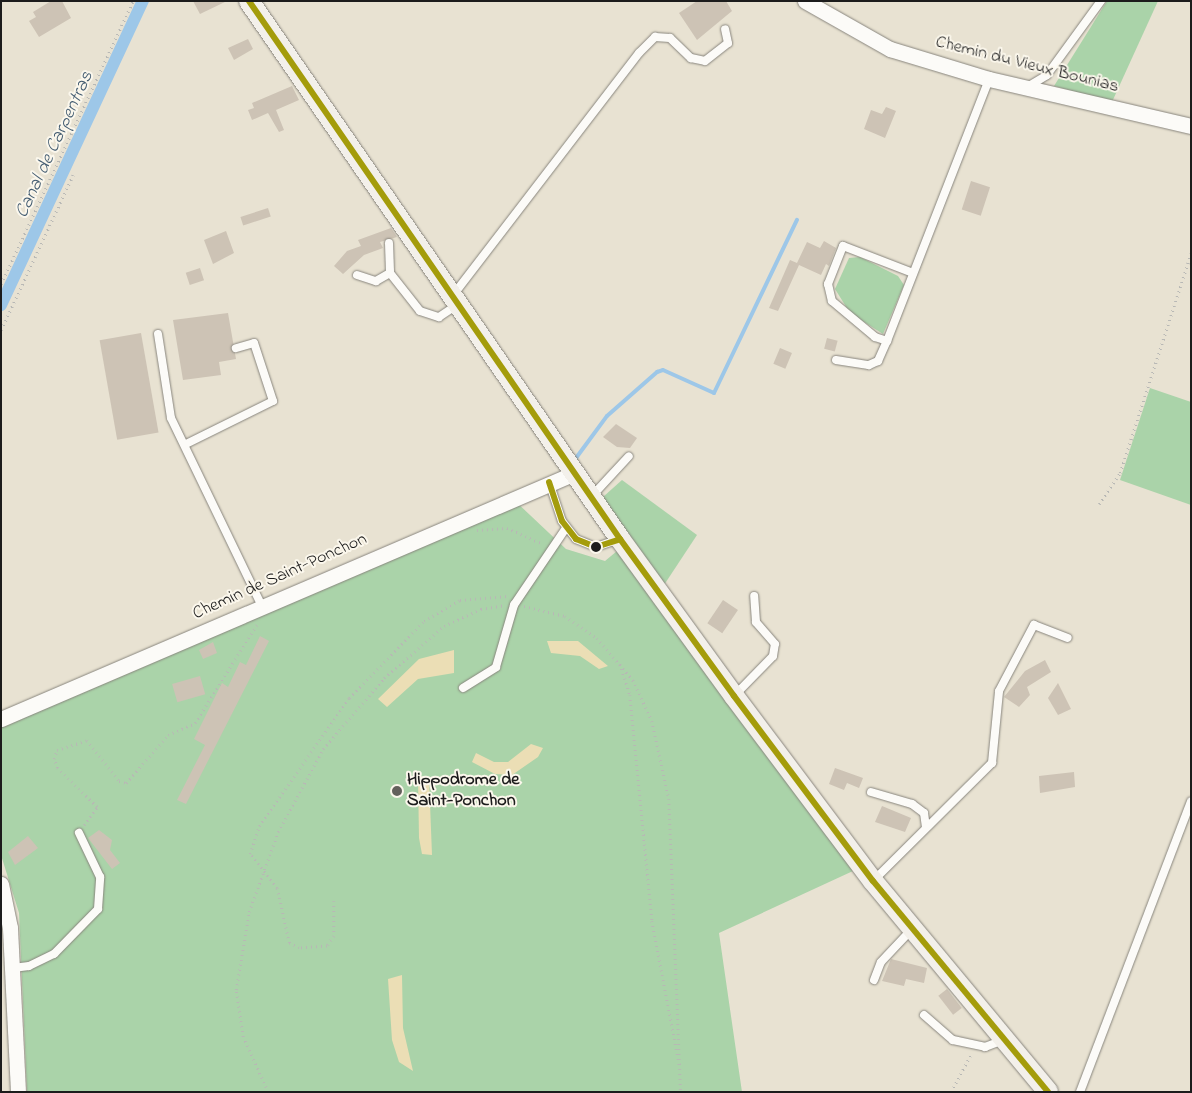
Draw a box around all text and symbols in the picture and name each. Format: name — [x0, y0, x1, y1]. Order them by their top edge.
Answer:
street label: Chemin du Vieux Bounias — [933, 32, 1121, 98]
water label: Canal de Carpentras — [11, 68, 99, 222]
street label: Chemin de Saint-Ponchon — [190, 529, 370, 625]
unlabelled marker — [591, 542, 601, 552]
place label: Hippodrome de Saint-Ponchon — [407, 770, 519, 812]
marker: Hippodrome de Saint-Ponchon — [391, 785, 403, 797]

